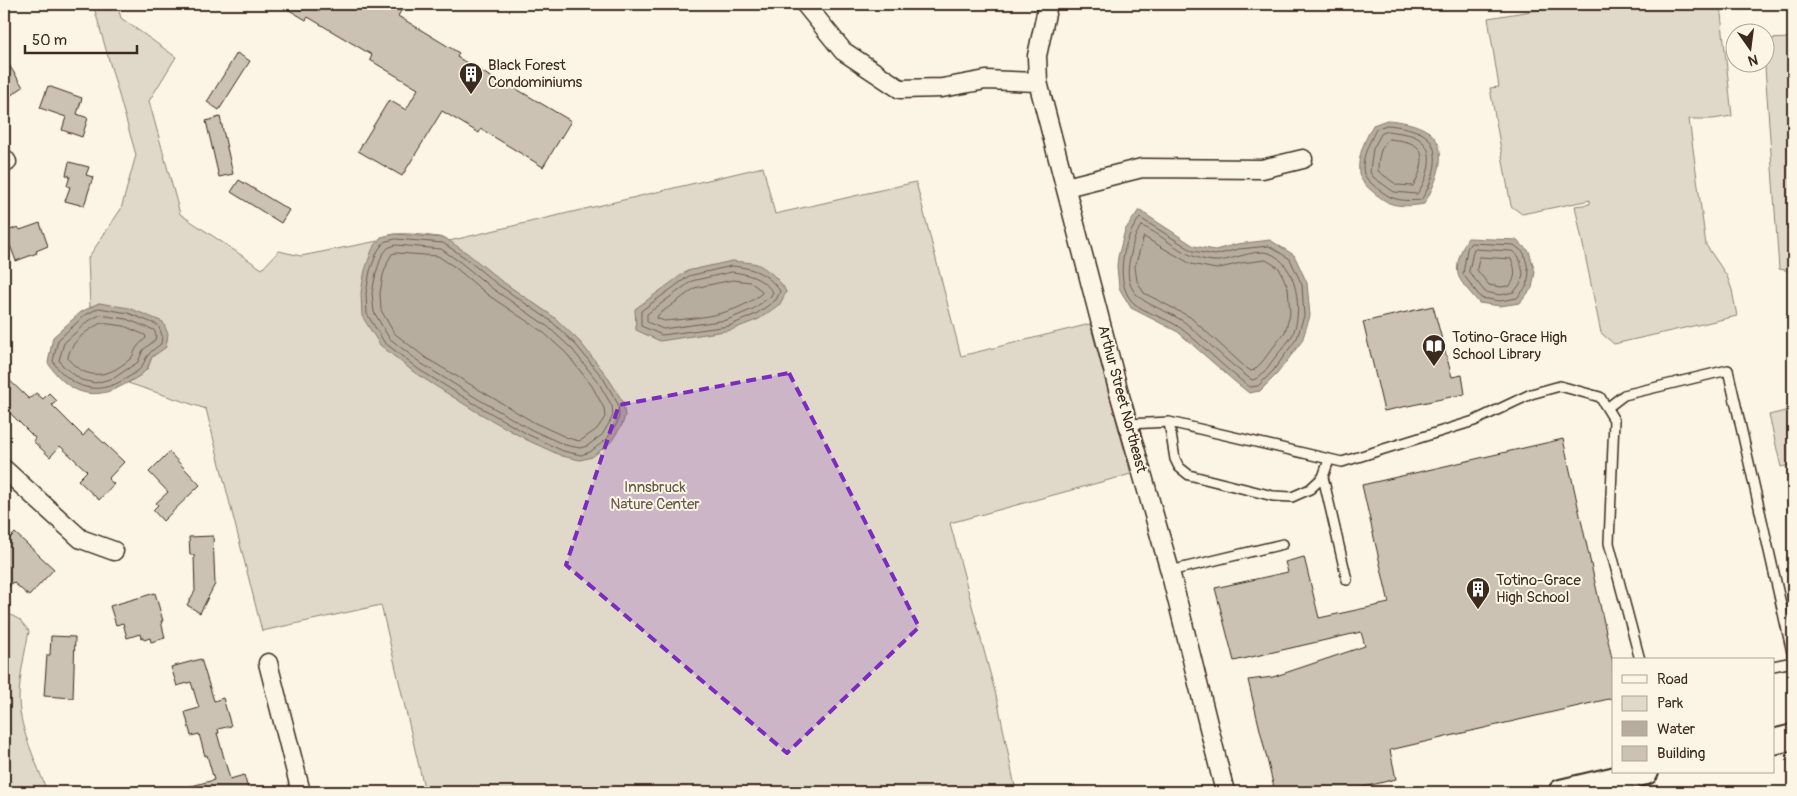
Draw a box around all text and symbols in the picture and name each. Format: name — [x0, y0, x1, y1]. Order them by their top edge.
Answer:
scale bar — [25, 22, 138, 54]
north arrow — [1724, 22, 1774, 72]
text: 50 m — [32, 31, 67, 50]
text: N — [1746, 51, 1760, 70]
place label: Black Forest Condominiums — [488, 56, 583, 92]
building icon: Black Forest Condominiums — [458, 61, 484, 95]
street label: Arthur Street Northeast — [1093, 323, 1151, 476]
place label: Totino-Grace High School Library — [1452, 328, 1567, 364]
library icon: Totino-Grace High School Library — [1421, 333, 1447, 367]
park label: Innsbruck Nature Center — [610, 478, 700, 514]
place label: Totino-Grace High School — [1496, 571, 1581, 607]
building icon: Totino-Grace High School — [1465, 576, 1491, 610]
legend — [1612, 658, 1774, 774]
text: Road — [1657, 670, 1688, 689]
text: Park — [1657, 694, 1684, 713]
text: Water — [1657, 720, 1696, 739]
text: Building — [1657, 744, 1705, 763]

